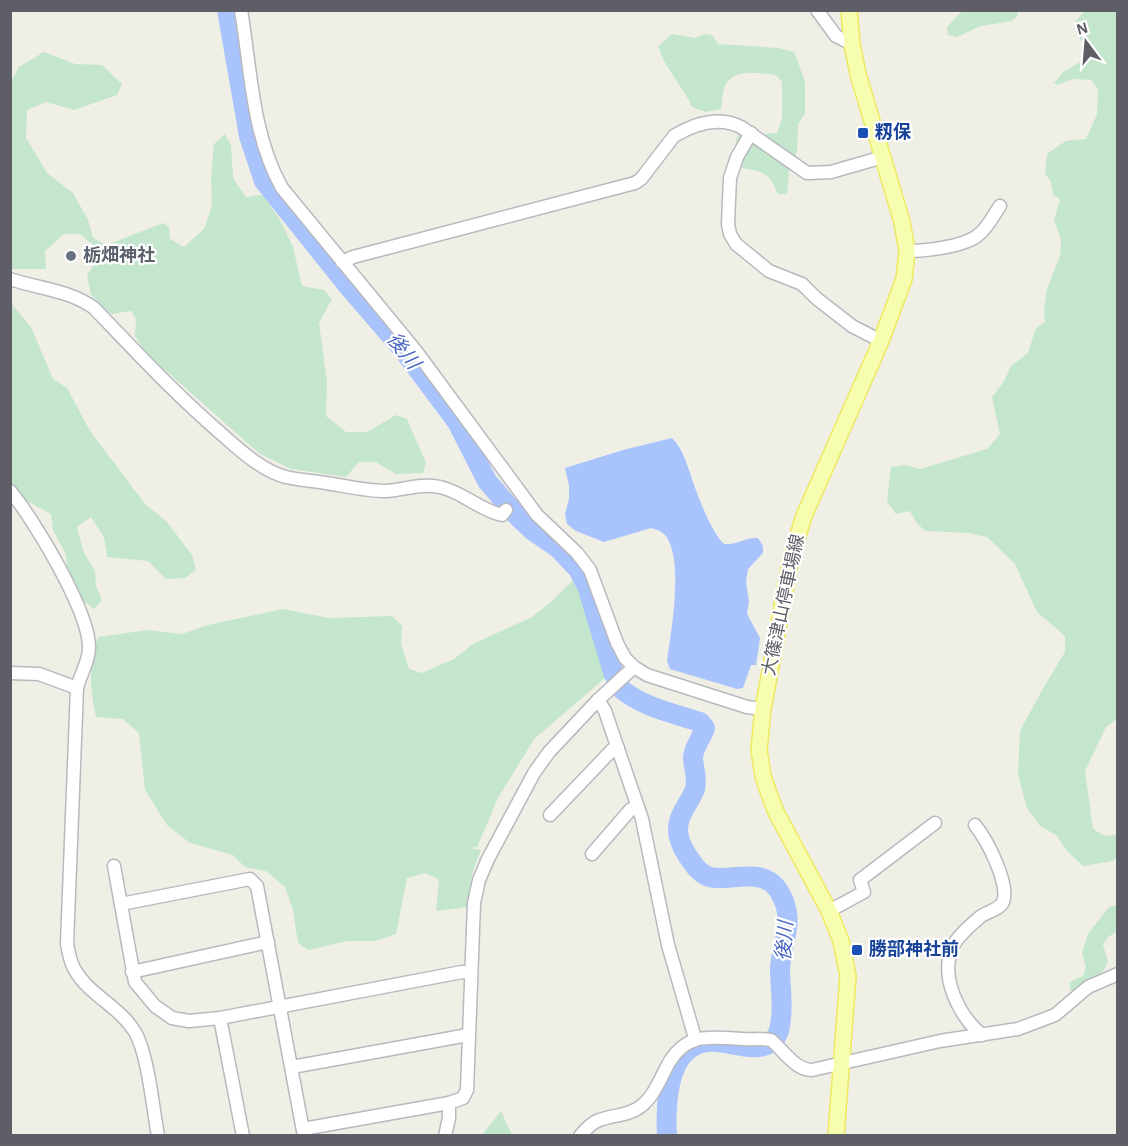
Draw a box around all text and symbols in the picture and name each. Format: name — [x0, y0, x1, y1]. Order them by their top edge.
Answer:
north arrow — [1056, 12, 1116, 72]
text: N — [1075, 19, 1090, 38]
place label: 籾保 — [875, 122, 912, 142]
marker: 籾保 — [856, 126, 870, 140]
place label: 栃畑神社 — [83, 245, 155, 265]
marker: 栃畑神社 — [64, 249, 78, 263]
water label: 後川 — [383, 328, 425, 374]
street label: 大篠津山停車場線 — [758, 532, 808, 677]
water label: 後川 — [773, 918, 797, 962]
place label: 勝部神社前 — [869, 939, 959, 959]
marker: 勝部神社前 — [850, 943, 864, 957]

